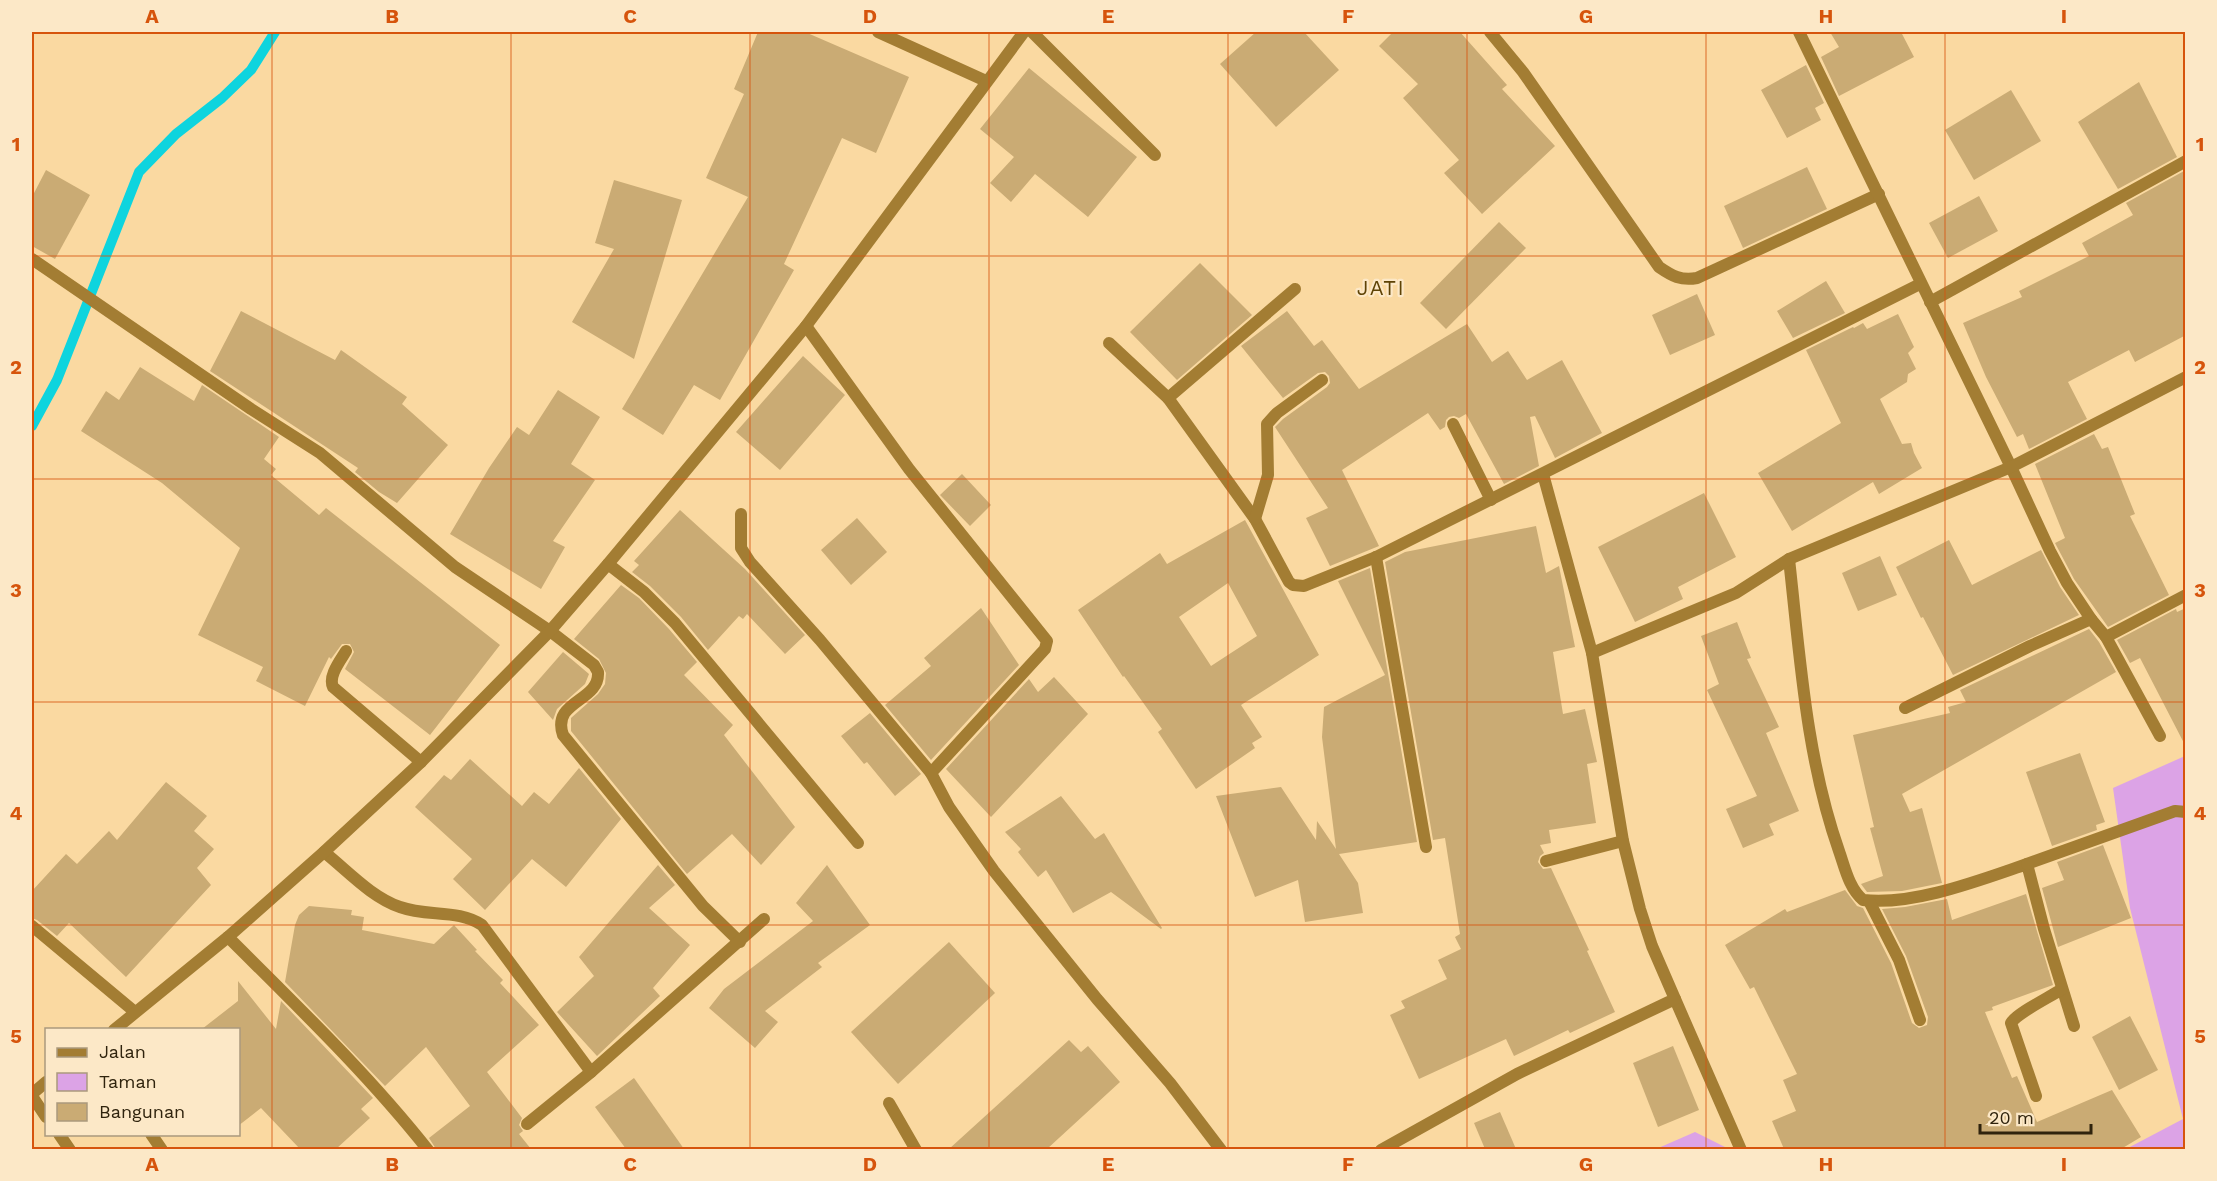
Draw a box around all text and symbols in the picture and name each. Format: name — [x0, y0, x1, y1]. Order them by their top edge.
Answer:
text: A — [145, 4, 159, 28]
text: B — [385, 4, 399, 28]
text: C — [623, 4, 637, 28]
text: D — [863, 4, 877, 28]
text: E — [1102, 4, 1114, 28]
text: F — [1342, 4, 1354, 28]
text: G — [1579, 4, 1593, 28]
text: H — [1819, 4, 1833, 28]
text: I — [2061, 4, 2067, 28]
text: 1 — [12, 132, 20, 156]
text: 1 — [2196, 132, 2204, 156]
district label: JATI — [1357, 275, 1405, 300]
text: 2 — [10, 355, 22, 379]
text: 2 — [2194, 355, 2206, 379]
text: 3 — [10, 578, 22, 602]
text: 3 — [2194, 578, 2206, 602]
text: 4 — [10, 801, 23, 825]
text: 4 — [2194, 801, 2207, 825]
text: 5 — [10, 1024, 22, 1048]
text: 5 — [2194, 1024, 2206, 1048]
legend — [45, 1028, 240, 1136]
text: Jalan — [99, 1041, 146, 1062]
text: Taman — [99, 1071, 157, 1092]
scale bar — [1980, 1097, 2091, 1135]
text: Bangunan — [99, 1101, 185, 1122]
text: 20 m — [1989, 1107, 2034, 1128]
text: A — [145, 1152, 159, 1176]
text: B — [385, 1152, 399, 1176]
text: C — [623, 1152, 637, 1176]
text: D — [863, 1152, 877, 1176]
text: E — [1102, 1152, 1114, 1176]
text: F — [1342, 1152, 1354, 1176]
text: G — [1579, 1152, 1593, 1176]
text: H — [1819, 1152, 1833, 1176]
text: I — [2061, 1152, 2067, 1176]

